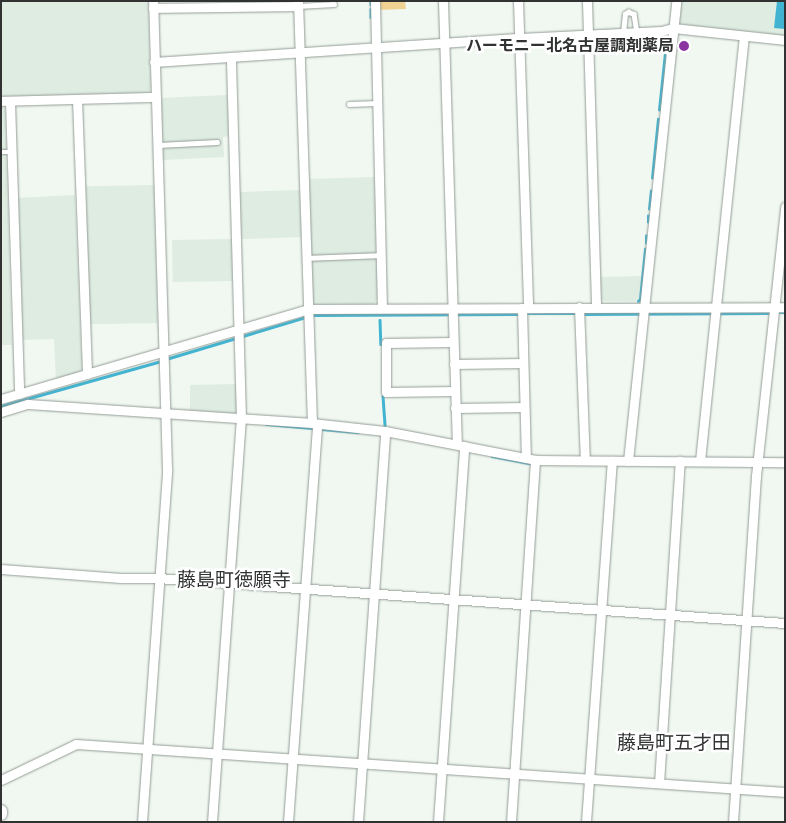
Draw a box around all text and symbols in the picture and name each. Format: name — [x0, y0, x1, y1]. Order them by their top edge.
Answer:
place label: ハーモニー北名古屋調剤薬局 — [466, 36, 674, 56]
marker: ハーモニー北名古屋調剤薬局 — [678, 40, 690, 52]
district label: 藤島町徳願寺 — [177, 569, 291, 591]
district label: 藤島町五才田 — [617, 732, 731, 754]

